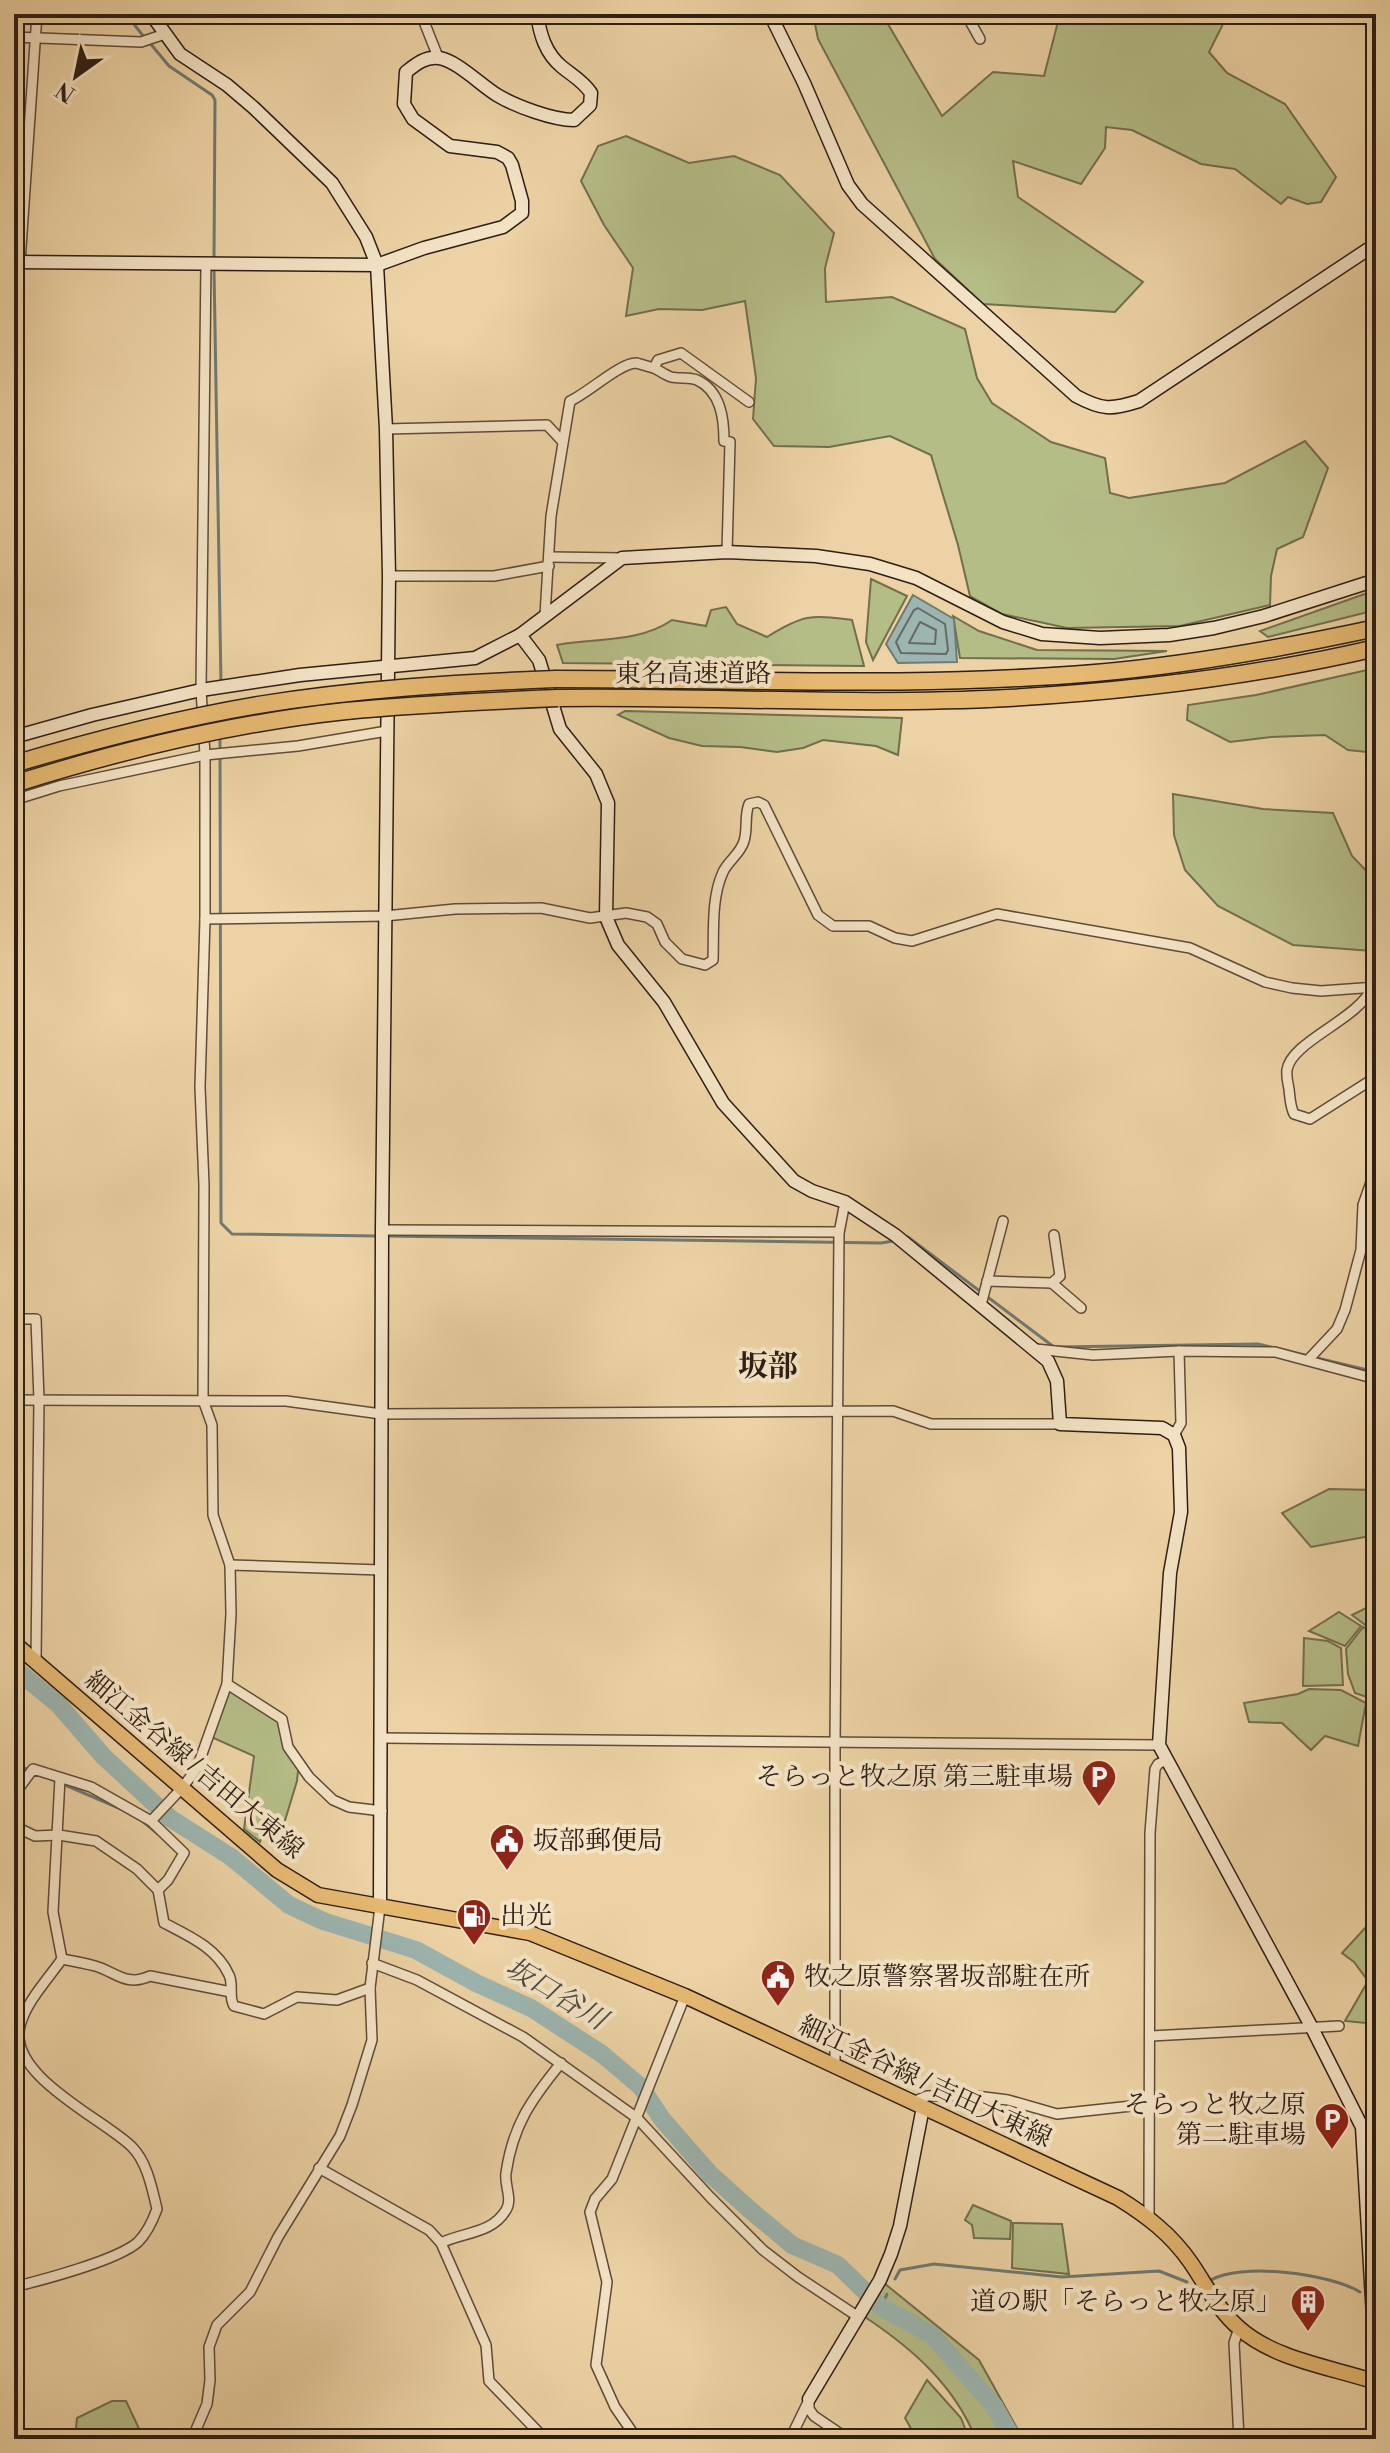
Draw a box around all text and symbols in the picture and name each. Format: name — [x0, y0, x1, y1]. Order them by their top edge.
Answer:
north arrow — [36, 36, 116, 116]
text: N — [51, 75, 81, 108]
street label: 東名高速道路 — [615, 658, 771, 690]
district label: 坂部 — [738, 1348, 798, 1386]
street label: 細江金谷線 / 吉田大東線 — [78, 1664, 310, 1866]
parking icon: そらっと牧之原 第三駐車場 — [1080, 1758, 1118, 1808]
place label: そらっと牧之原 第三駐車場 — [756, 1761, 1073, 1793]
public building icon: 坂部郵便局 — [488, 1822, 526, 1872]
place label: 坂部郵便局 — [533, 1825, 663, 1857]
fuel station icon: 出光 — [455, 1897, 493, 1947]
place label: 出光 — [500, 1900, 552, 1932]
water label: 坂口谷川 — [499, 1950, 616, 2039]
public building icon: 牧之原警察署坂部駐在所 — [759, 1958, 797, 2008]
place label: 牧之原警察署坂部駐在所 — [804, 1961, 1090, 1993]
street label: 細江金谷線 / 吉田大東線 — [793, 2009, 1057, 2155]
place label: そらっと牧之原 第二駐車場 — [1124, 2089, 1306, 2151]
parking icon: そらっと牧之原 第二駐車場 — [1313, 2101, 1351, 2151]
building icon: 道の駅「そらっと牧之原」 — [1289, 2283, 1327, 2333]
place label: 道の駅「そらっと牧之原」 — [970, 2286, 1282, 2318]

